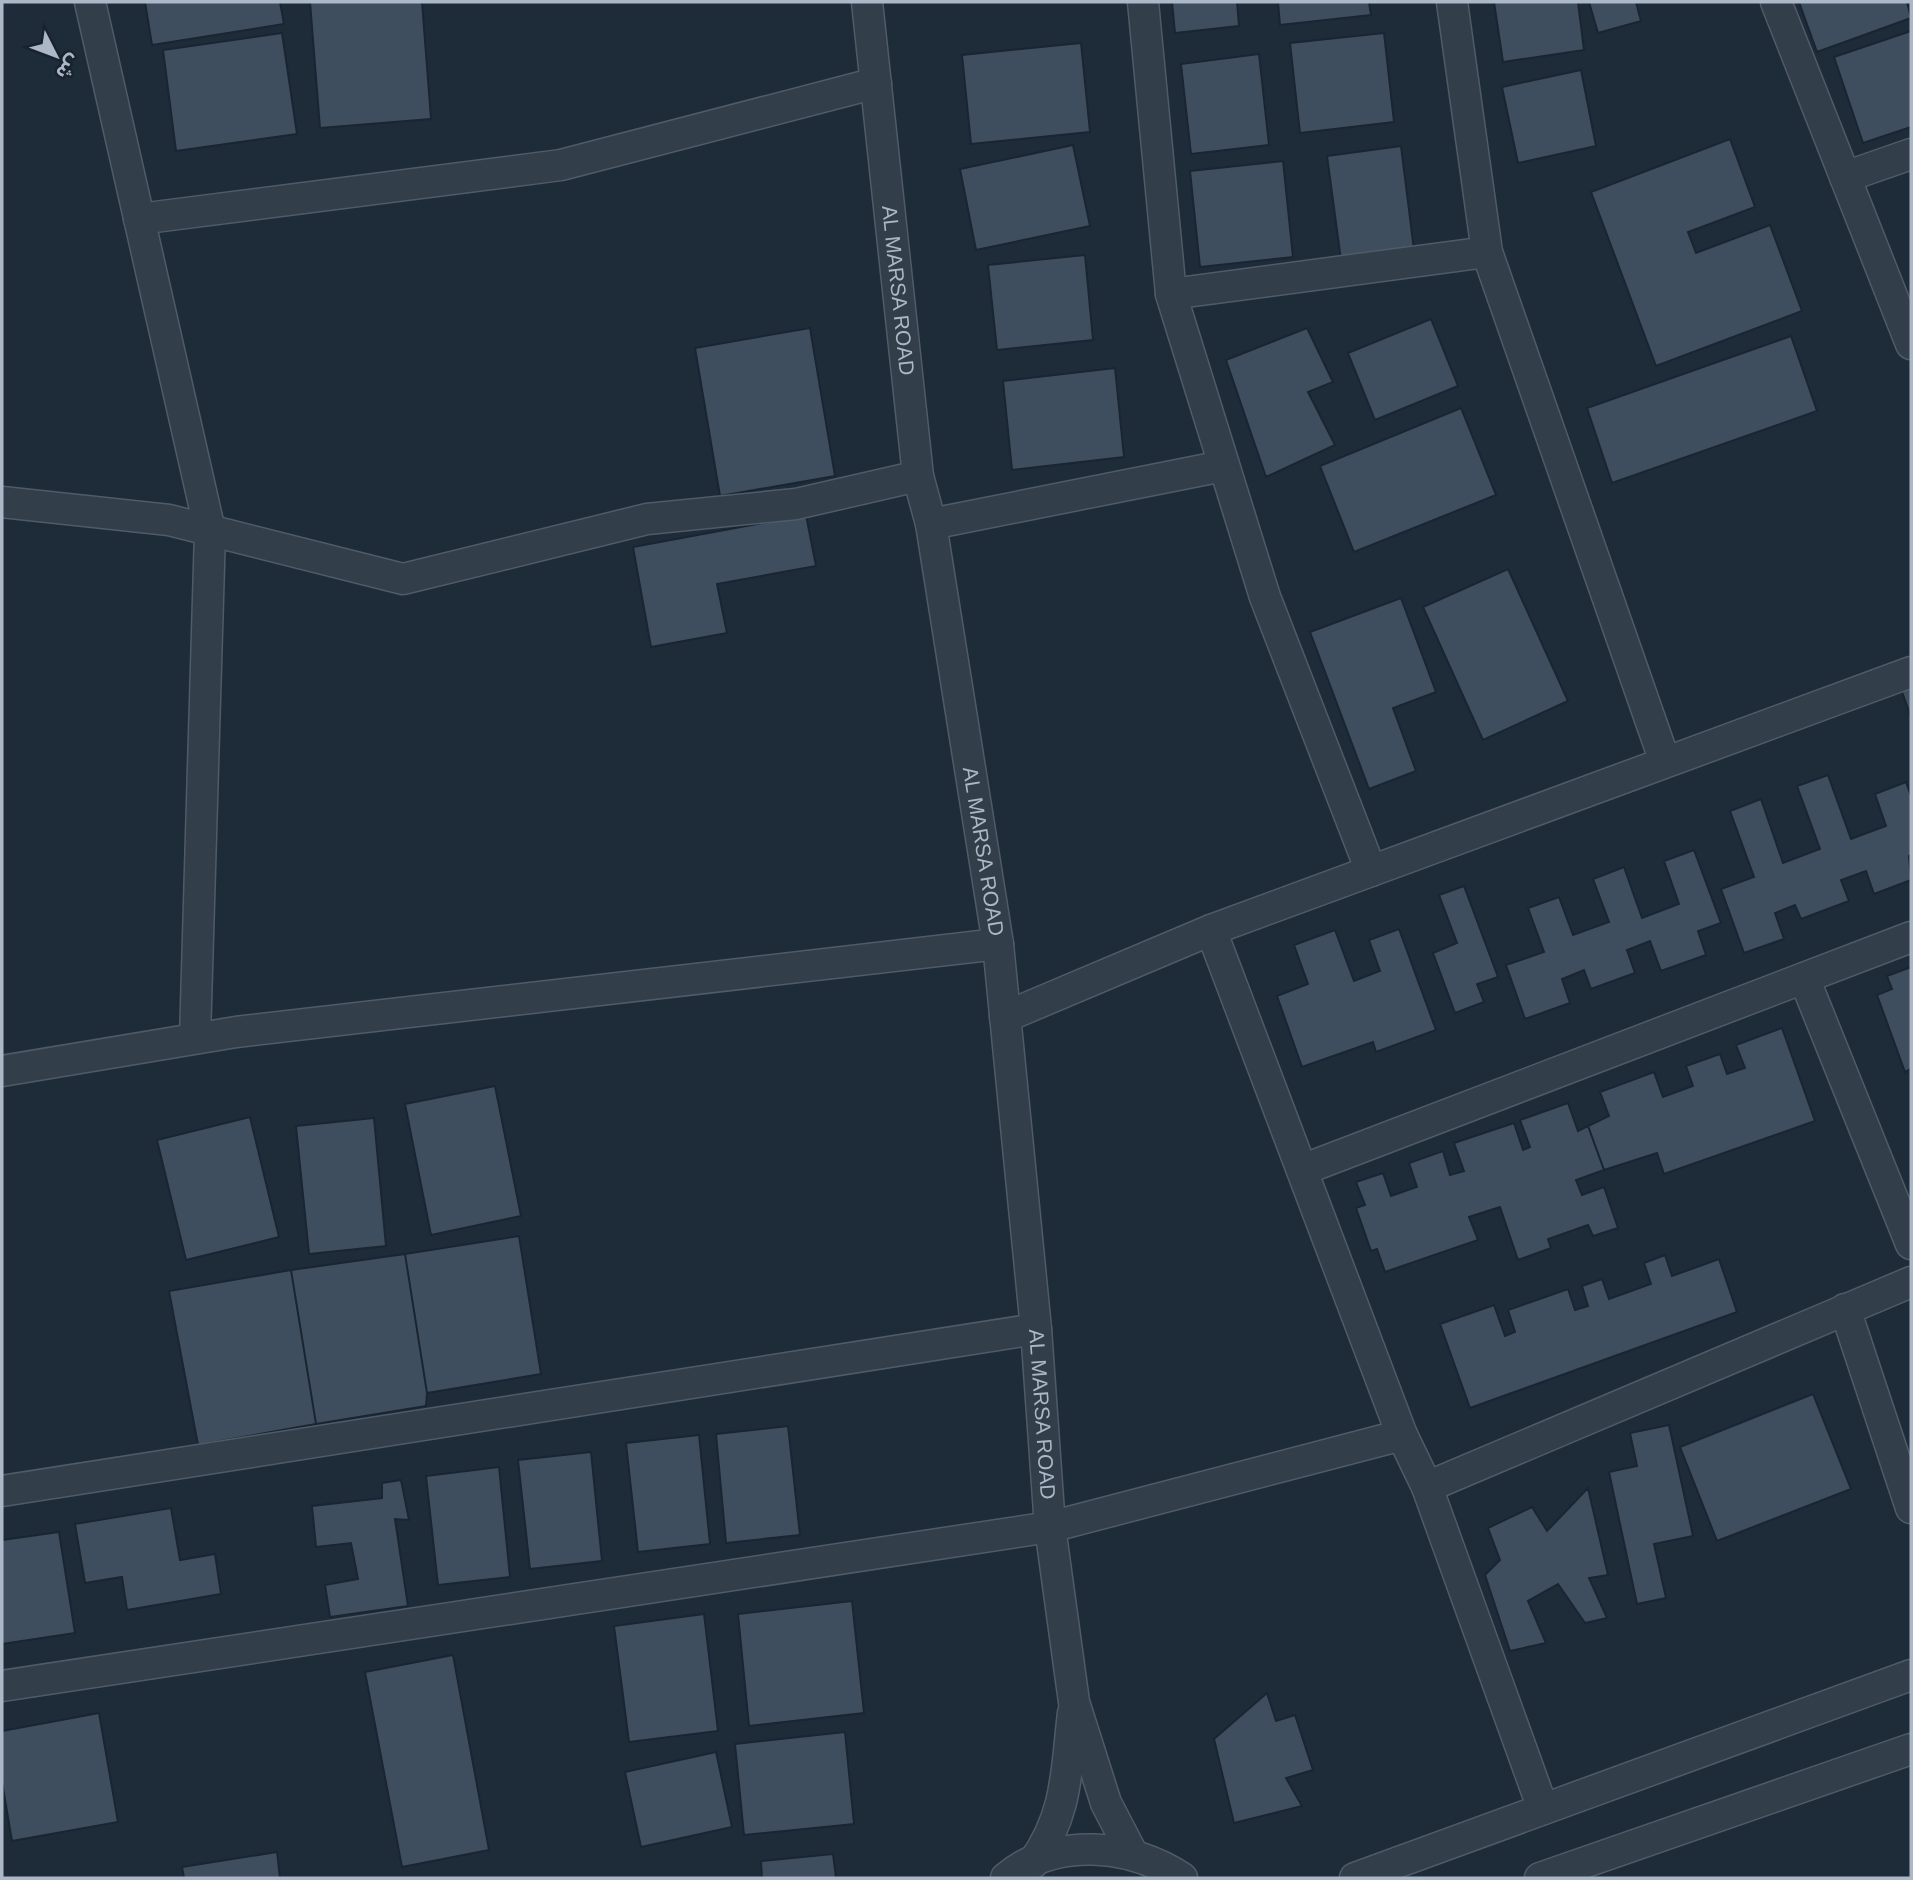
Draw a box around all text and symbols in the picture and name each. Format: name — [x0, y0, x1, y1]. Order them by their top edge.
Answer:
north arrow — [21, 21, 91, 91]
text: ش — [52, 50, 85, 84]
street label: AL MARSA ROAD — [878, 204, 919, 376]
street label: AL MARSA ROAD — [959, 765, 1009, 937]
street label: AL MARSA ROAD — [1025, 1328, 1060, 1500]

